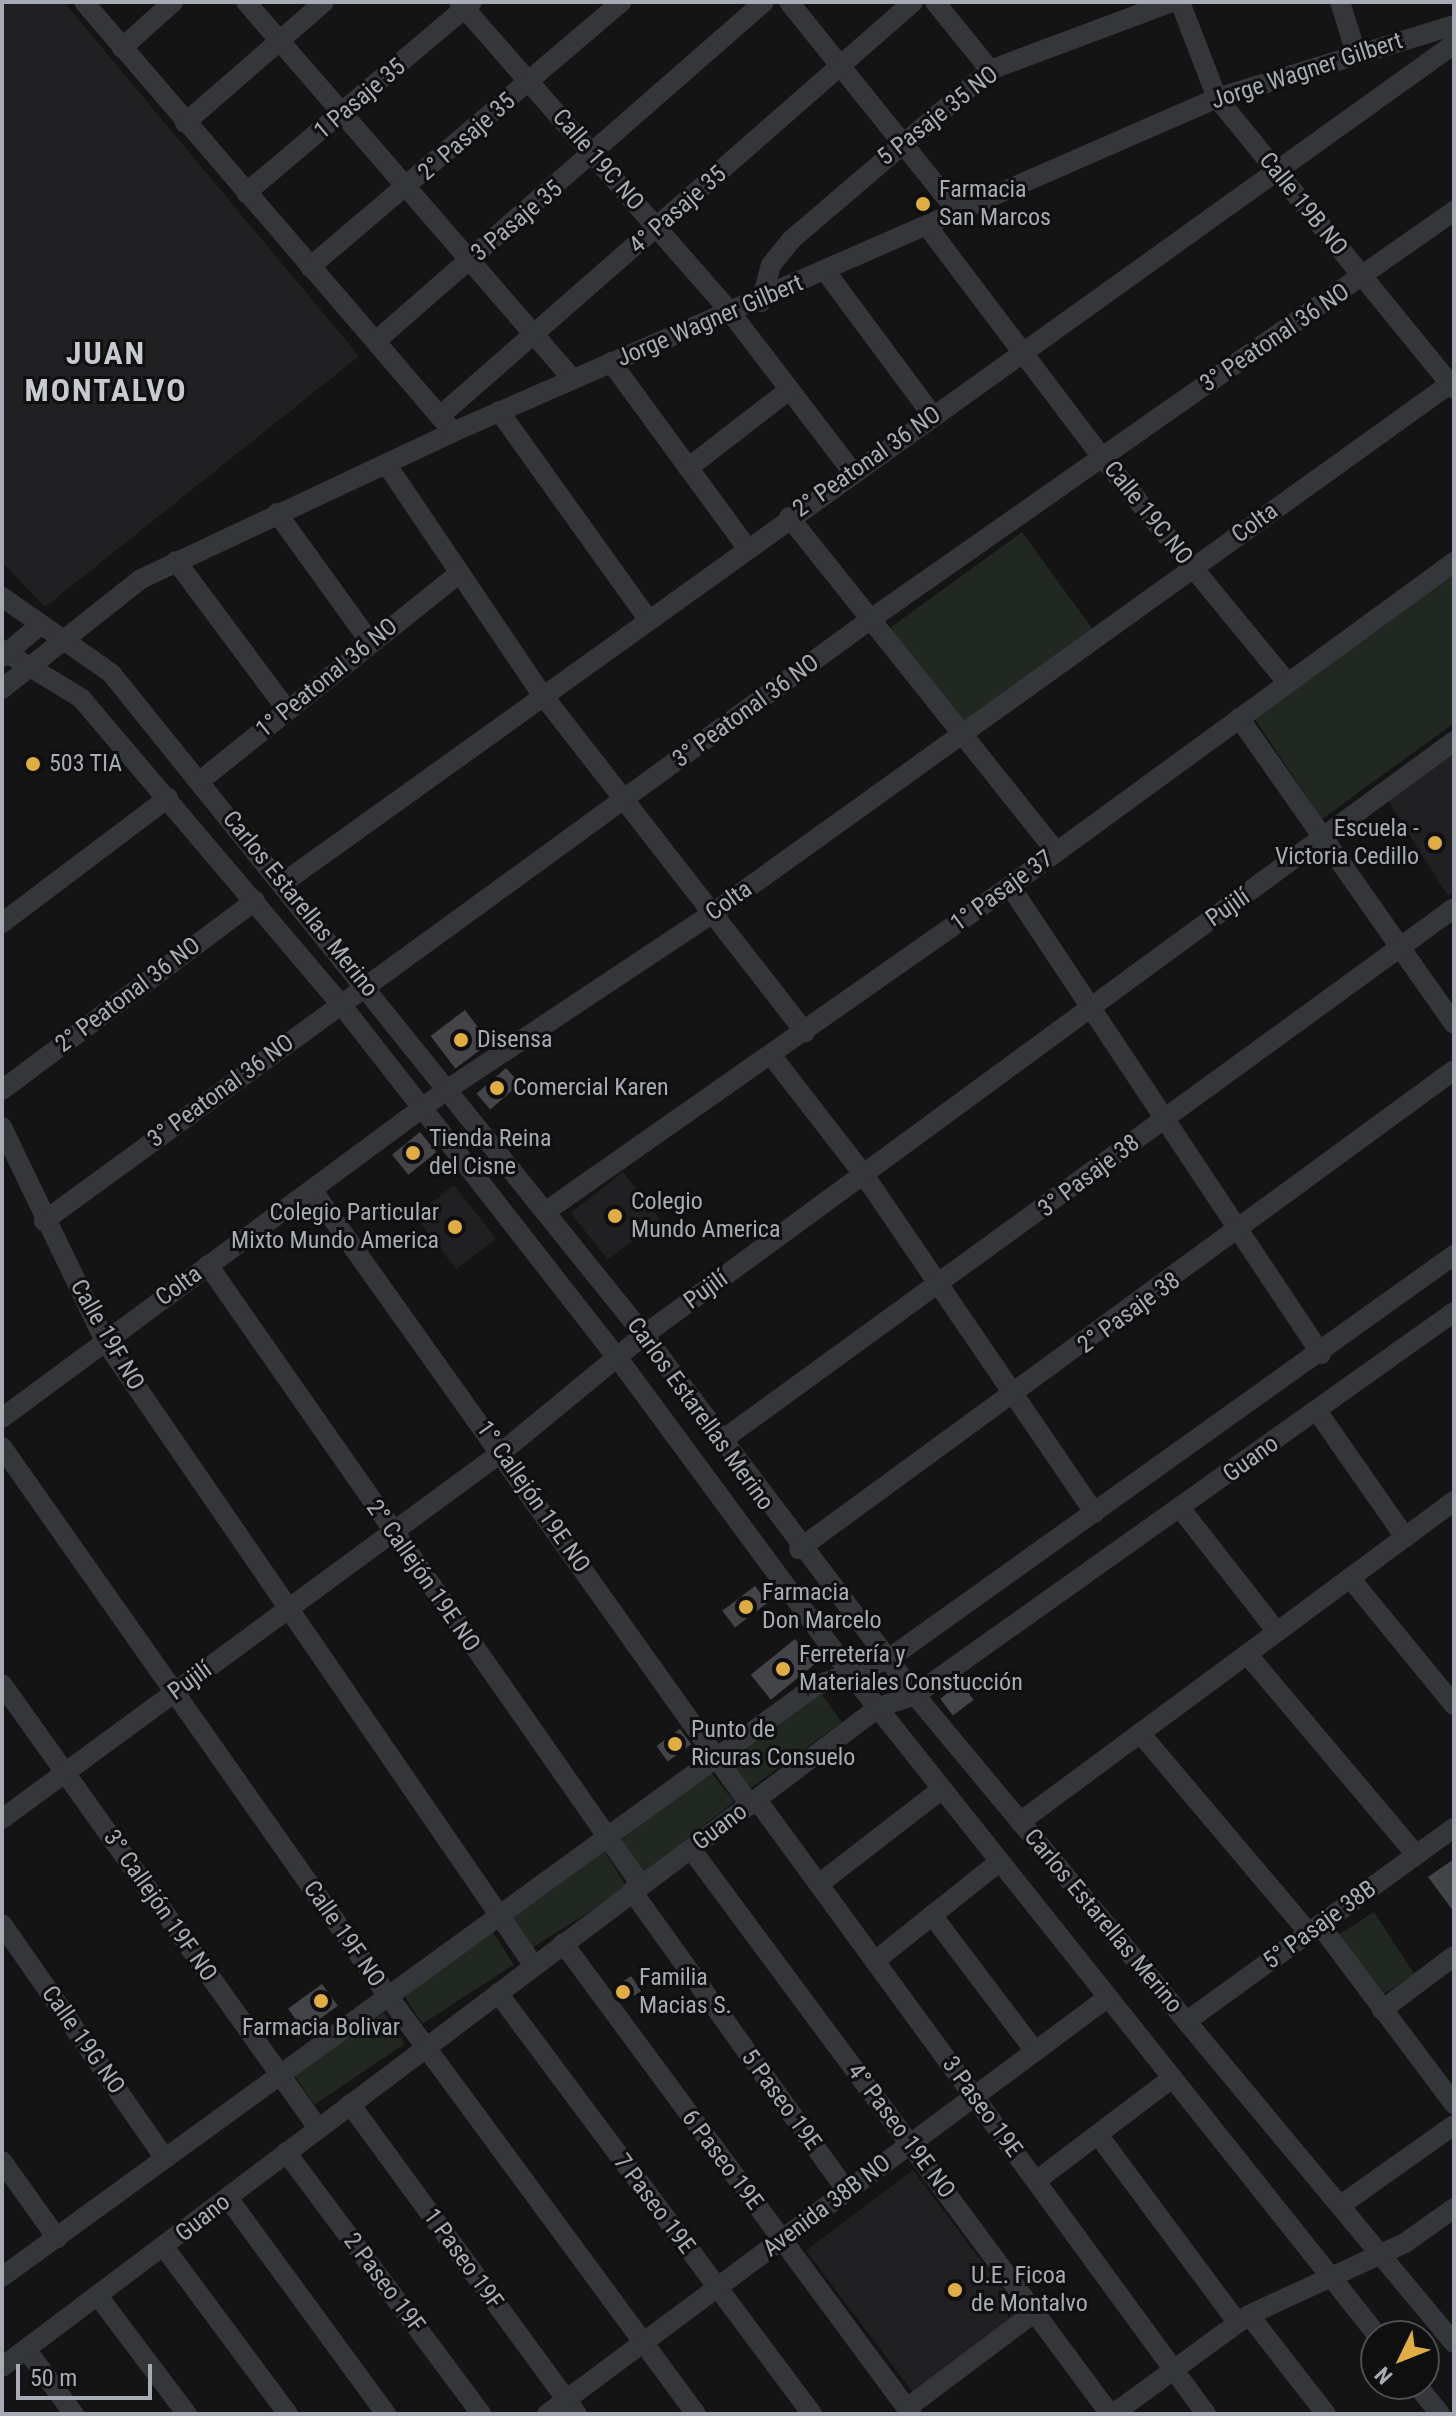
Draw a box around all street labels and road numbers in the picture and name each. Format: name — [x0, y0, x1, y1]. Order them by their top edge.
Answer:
street label: Jorge Wagner Gilbert — [1208, 26, 1406, 116]
street label: 1 Pasaje 35 — [308, 53, 412, 145]
street label: 5 Pasaje 35 NO — [872, 60, 1004, 172]
street label: 2° Pasaje 35 — [413, 87, 521, 187]
street label: Calle 19C NO — [546, 103, 650, 217]
street label: Calle 19B NO — [1253, 147, 1353, 261]
street label: 4° Pasaje 35 — [624, 160, 732, 260]
street label: 3 Pasaje 35 — [465, 175, 569, 267]
street label: Jorge Wagner Gilbert — [613, 269, 807, 373]
street label: 3° Peatonal 36 NO — [1195, 277, 1355, 399]
street label: 2° Peatonal 36 NO — [788, 400, 946, 524]
street label: Calle 19C NO — [1097, 455, 1199, 571]
street label: Colta — [1226, 497, 1284, 549]
street label: 1° Peatonal 36 NO — [250, 612, 404, 744]
street label: 3° Peatonal 36 NO — [667, 648, 825, 774]
street label: Carlos Estarellas Merino — [216, 805, 384, 1003]
street label: 1° Pasaje 37 — [945, 844, 1059, 938]
street label: Colta — [700, 875, 758, 927]
street label: Pujilí — [1201, 883, 1255, 933]
street label: 2° Peatonal 36 NO — [50, 931, 206, 1059]
street label: 3° Peatonal 36 NO — [142, 1028, 300, 1154]
street label: 3° Pasaje 38 — [1033, 1129, 1145, 1223]
street label: Colta — [150, 1260, 208, 1312]
street label: Pujilí — [679, 1265, 733, 1315]
street label: 2° Pasaje 38 — [1072, 1266, 1186, 1360]
street label: Calle 19F NO — [64, 1275, 150, 1395]
street label: Carlos Estarellas Merino — [620, 1312, 780, 1516]
street label: 1° Callejón 19E NO — [470, 1416, 596, 1578]
street label: Guano — [1218, 1429, 1284, 1489]
street label: 2° Callejón 19E NO — [360, 1495, 486, 1657]
street label: Pujilí — [163, 1656, 217, 1706]
street label: Guano — [687, 1797, 753, 1857]
street label: Carlos Estarellas Merino — [1018, 1823, 1188, 2019]
street label: 3° Callejón 19F NO — [97, 1825, 223, 1987]
street label: 5° Pasaje 38B — [1258, 1874, 1382, 1976]
street label: Calle 19F NO — [297, 1875, 391, 1993]
street label: Calle 19G NO — [35, 1980, 131, 2100]
street label: 5 Paseo 19E — [735, 2044, 827, 2156]
street label: 3 Paseo 19E — [936, 2051, 1028, 2163]
street label: 4° Paseo 19E NO — [841, 2058, 961, 2204]
street label: 6 Paseo 19E — [675, 2104, 769, 2216]
street label: 7 Paseo 19E — [607, 2148, 701, 2260]
street label: Avenida 38B NO — [758, 2149, 896, 2263]
street label: Guano — [170, 2188, 236, 2248]
street label: 1 Paseo 19F — [417, 2203, 509, 2315]
street label: 2 Paseo 19F — [337, 2228, 431, 2338]

